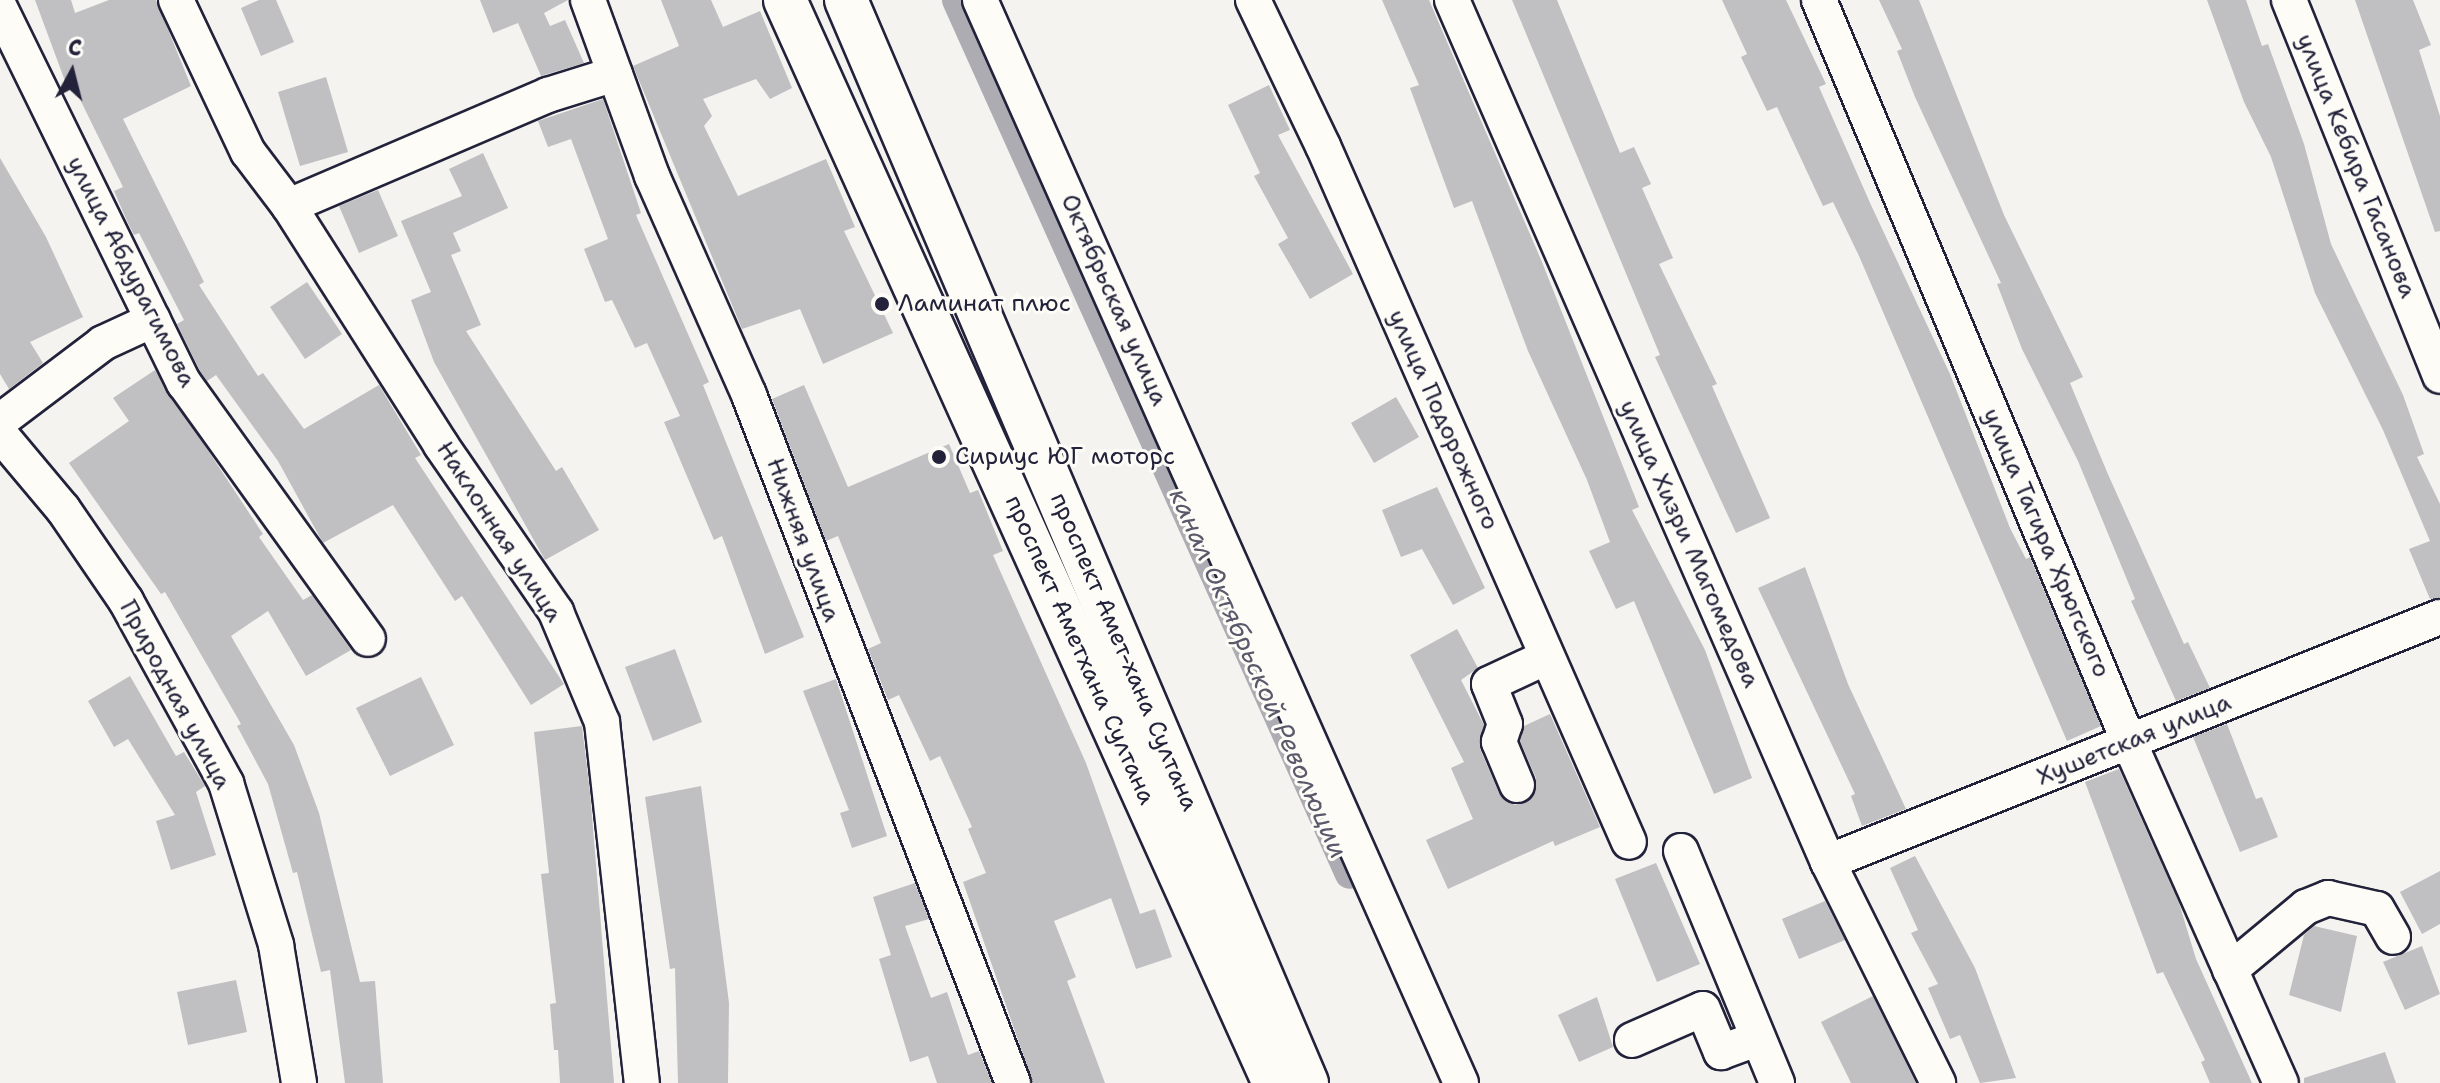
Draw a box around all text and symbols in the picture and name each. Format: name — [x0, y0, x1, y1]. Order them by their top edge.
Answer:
street label: улица Кебира Гасанова — [2290, 30, 2422, 302]
north arrow — [32, 32, 112, 112]
text: С — [67, 32, 83, 63]
street label: улица Абдурагимова — [60, 152, 202, 392]
street label: Октябрьская улица — [1054, 190, 1174, 410]
place label: Ламинат плюс — [898, 290, 1071, 318]
marker: Ламинат плюс — [873, 295, 891, 313]
street label: улица Подорожного — [1381, 306, 1505, 534]
street label: улица Хизри Магомедова — [1613, 396, 1765, 692]
street label: улица Тагира Хрюгского — [1976, 404, 2116, 682]
street label: Наклонная улица — [430, 436, 568, 628]
place label: Сириус ЮГ моторс — [955, 443, 1175, 471]
marker: Сириус ЮГ моторс — [930, 448, 948, 466]
street label: Нижняя улица — [760, 454, 846, 626]
water label: канал Октябрьской Революции — [1163, 483, 1355, 863]
street label: проспект Амет-хана Султана — [1044, 489, 1204, 815]
street label: проспект Аметхана Султана — [999, 491, 1161, 809]
street label: Природная улица — [113, 596, 237, 794]
street label: Хушетская улица — [2033, 688, 2235, 792]

